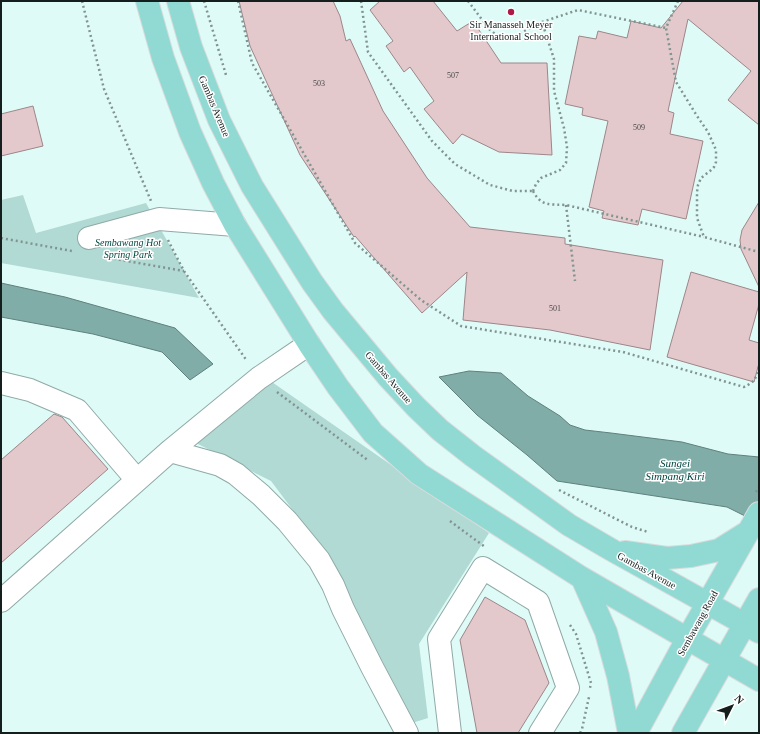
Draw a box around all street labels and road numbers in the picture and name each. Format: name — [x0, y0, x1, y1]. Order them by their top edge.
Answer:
street label: Gambas Avenue — [197, 74, 233, 139]
street label: Gambas Avenue — [363, 349, 414, 406]
street label: Gambas Avenue — [616, 550, 678, 591]
street label: Sembawang Road — [675, 589, 720, 658]

